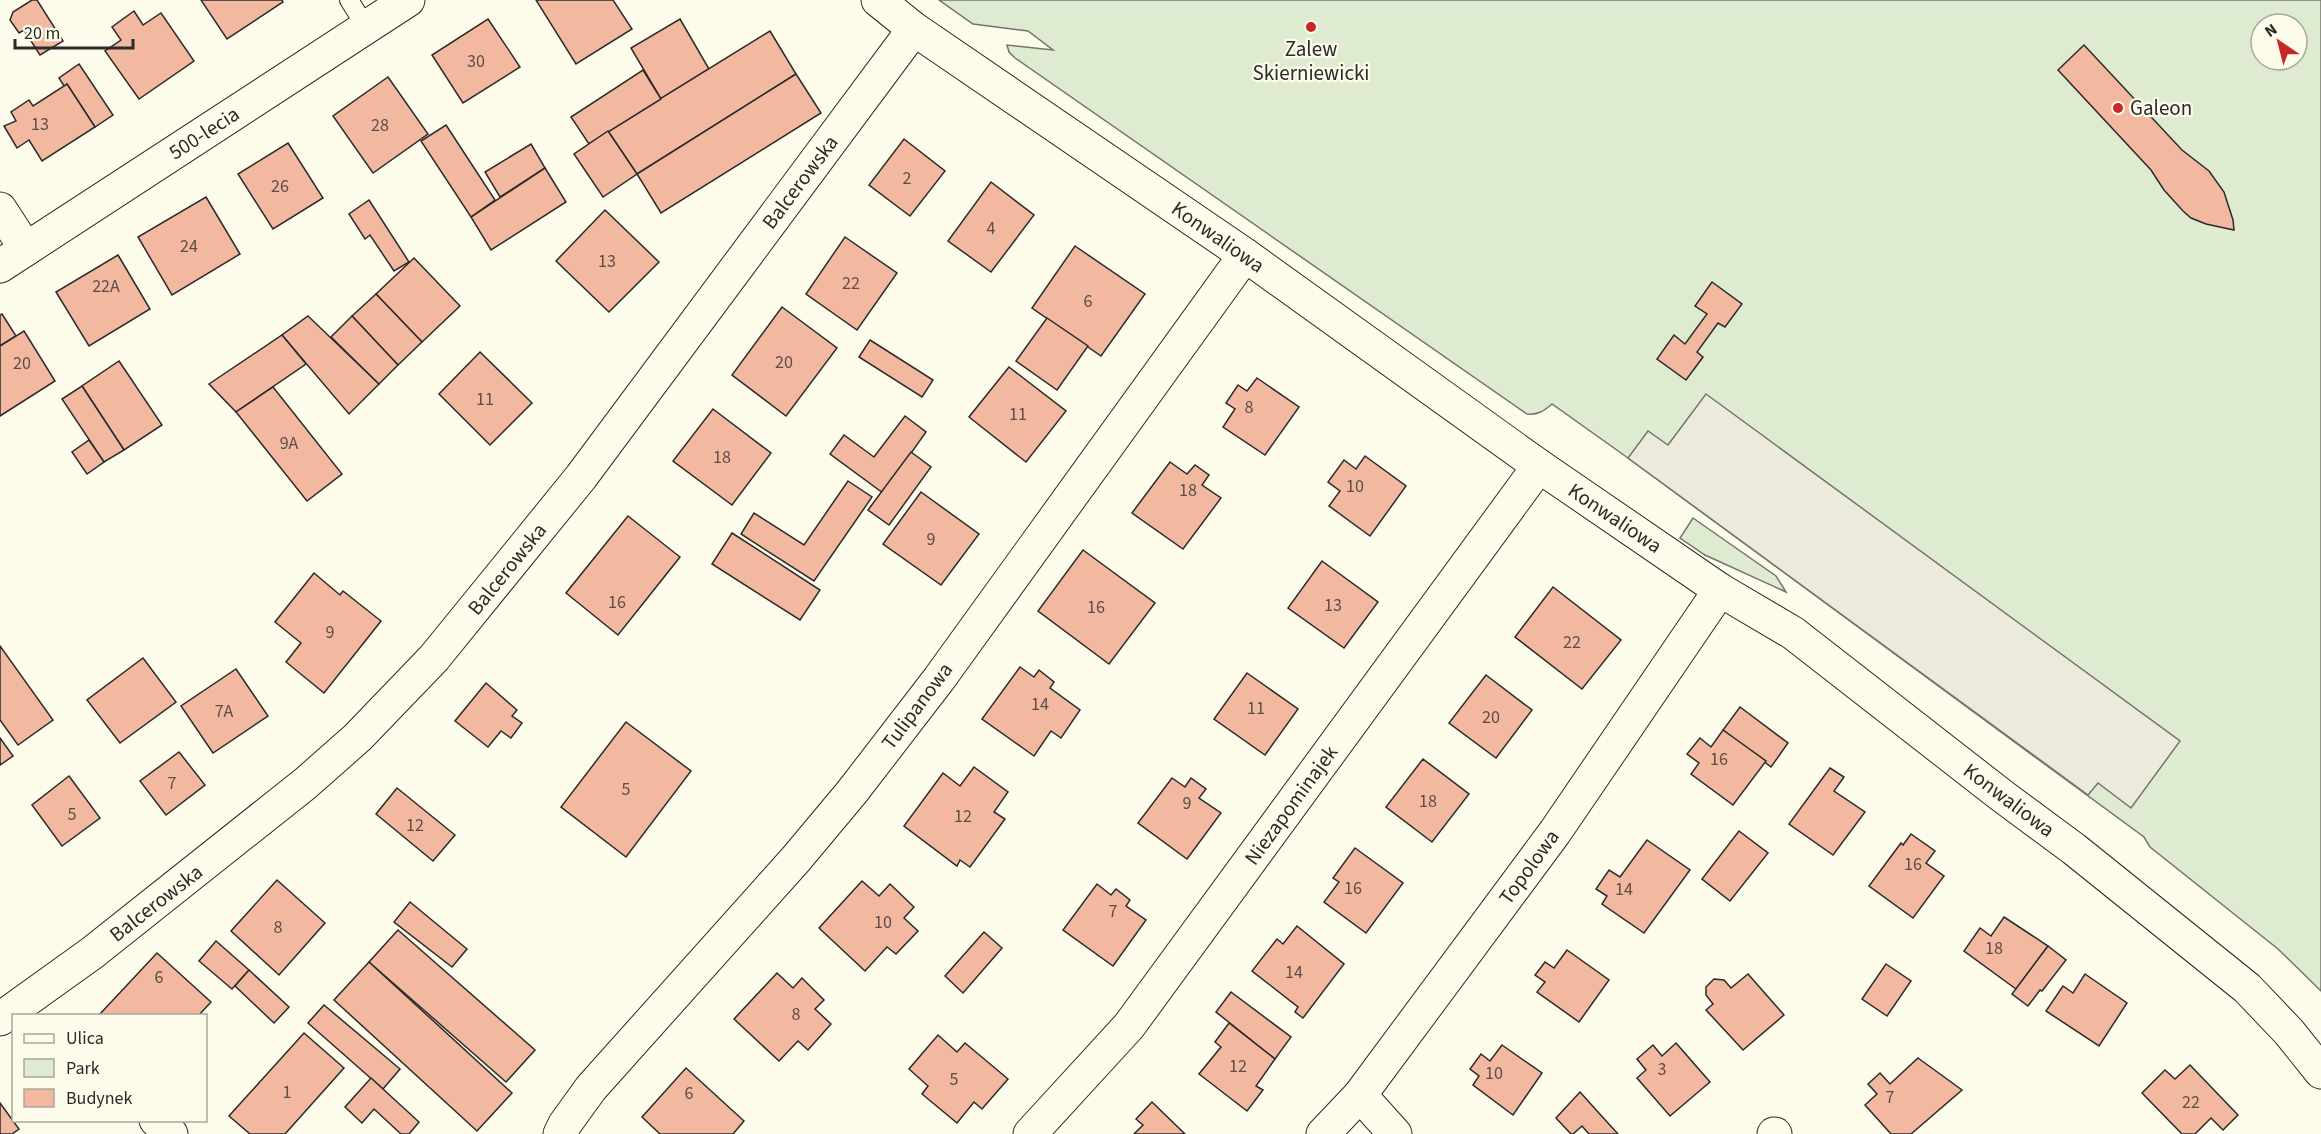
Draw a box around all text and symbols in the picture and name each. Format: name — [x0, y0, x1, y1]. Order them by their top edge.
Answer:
scale bar — [15, 12, 134, 50]
north arrow — [2249, 12, 2309, 72]
text: N — [2260, 18, 2282, 43]
marker: Zalew Skierniewicki — [1304, 20, 1318, 34]
text: 20 m — [24, 21, 60, 46]
place label: Zalew Skierniewicki — [1252, 34, 1370, 88]
house number: 30 — [467, 49, 485, 74]
place label: Galeon — [2130, 93, 2192, 123]
street label: 500-lecia — [163, 99, 245, 167]
marker: Galeon — [2111, 101, 2125, 115]
house number: 13 — [31, 112, 49, 137]
house number: 28 — [371, 113, 389, 138]
street label: Balcerowska — [755, 129, 845, 235]
house number: 2 — [903, 166, 912, 191]
house number: 26 — [271, 174, 289, 199]
street label: Konwaliowa — [1165, 194, 1271, 280]
house number: 4 — [987, 216, 996, 241]
house number: 24 — [180, 234, 198, 259]
house number: 13 — [598, 249, 616, 274]
house number: 22 — [842, 271, 860, 296]
house number: 22A — [92, 274, 120, 299]
house number: 6 — [1084, 289, 1093, 314]
house number: 20 — [775, 350, 793, 375]
house number: 20 — [13, 351, 31, 376]
house number: 11 — [476, 387, 494, 412]
house number: 8 — [1245, 395, 1254, 420]
house number: 11 — [1009, 402, 1027, 427]
house number: 9A — [280, 431, 299, 456]
house number: 18 — [713, 445, 731, 470]
house number: 10 — [1346, 474, 1364, 499]
street label: Konwaliowa — [1562, 475, 1668, 561]
house number: 18 — [1179, 478, 1197, 503]
street label: Balcerowska — [460, 516, 554, 622]
house number: 9 — [927, 527, 936, 552]
house number: 16 — [608, 590, 626, 615]
house number: 13 — [1324, 593, 1342, 618]
house number: 16 — [1087, 595, 1105, 620]
house number: 9 — [326, 620, 335, 645]
house number: 22 — [1563, 630, 1581, 655]
street label: Tulipanowa — [874, 656, 960, 756]
house number: 14 — [1031, 692, 1049, 717]
house number: 11 — [1247, 696, 1265, 721]
house number: 7A — [215, 699, 234, 724]
house number: 20 — [1482, 705, 1500, 730]
street label: Niezapominajek — [1237, 738, 1345, 871]
house number: 16 — [1710, 747, 1728, 772]
street label: Konwaliowa — [1957, 756, 2061, 844]
house number: 7 — [168, 771, 177, 796]
house number: 5 — [622, 777, 631, 802]
house number: 18 — [1419, 789, 1437, 814]
house number: 9 — [1183, 791, 1192, 816]
house number: 5 — [68, 802, 77, 827]
house number: 12 — [954, 804, 972, 829]
house number: 12 — [406, 813, 424, 838]
street label: Topolowa — [1491, 823, 1567, 911]
house number: 16 — [1904, 852, 1922, 877]
street label: Balcerowska — [103, 857, 209, 949]
house number: 16 — [1344, 876, 1362, 901]
house number: 14 — [1615, 877, 1633, 902]
house number: 7 — [1109, 899, 1118, 924]
house number: 10 — [874, 910, 892, 935]
house number: 8 — [274, 915, 283, 940]
house number: 18 — [1985, 936, 2003, 961]
house number: 14 — [1285, 960, 1303, 985]
house number: 6 — [155, 965, 164, 990]
house number: 8 — [792, 1002, 801, 1027]
legend — [12, 1014, 207, 1122]
text: Ulica — [66, 1026, 104, 1051]
house number: 12 — [1229, 1054, 1247, 1079]
text: Park — [66, 1056, 100, 1081]
house number: 3 — [1658, 1057, 1667, 1082]
house number: 10 — [1485, 1061, 1503, 1086]
house number: 5 — [950, 1067, 959, 1092]
house number: 1 — [283, 1080, 291, 1105]
house number: 6 — [685, 1081, 694, 1106]
house number: 7 — [1886, 1085, 1895, 1110]
text: Budynek — [66, 1086, 133, 1111]
house number: 22 — [2182, 1090, 2200, 1115]

